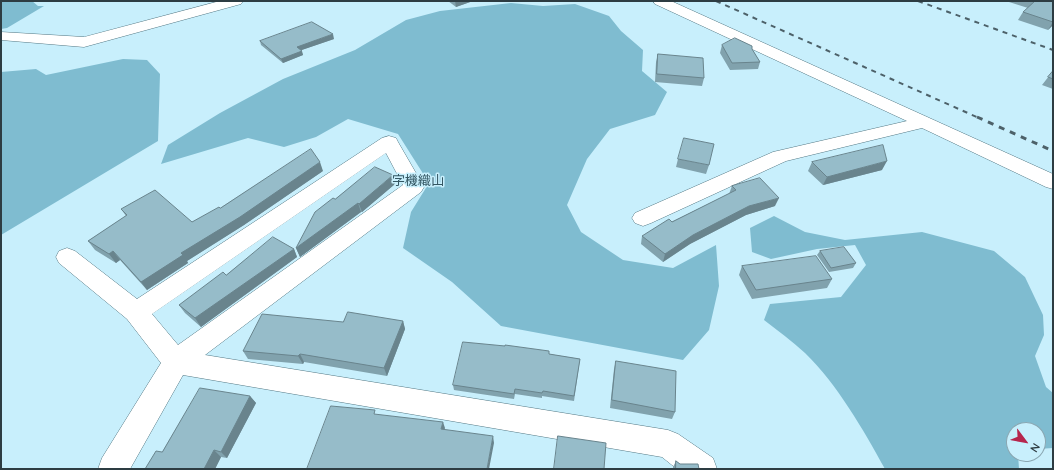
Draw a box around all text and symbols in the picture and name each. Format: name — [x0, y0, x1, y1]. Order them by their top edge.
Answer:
district label: 字機織山 — [392, 173, 444, 189]
north arrow — [1006, 422, 1046, 462]
text: N — [1027, 441, 1043, 455]

